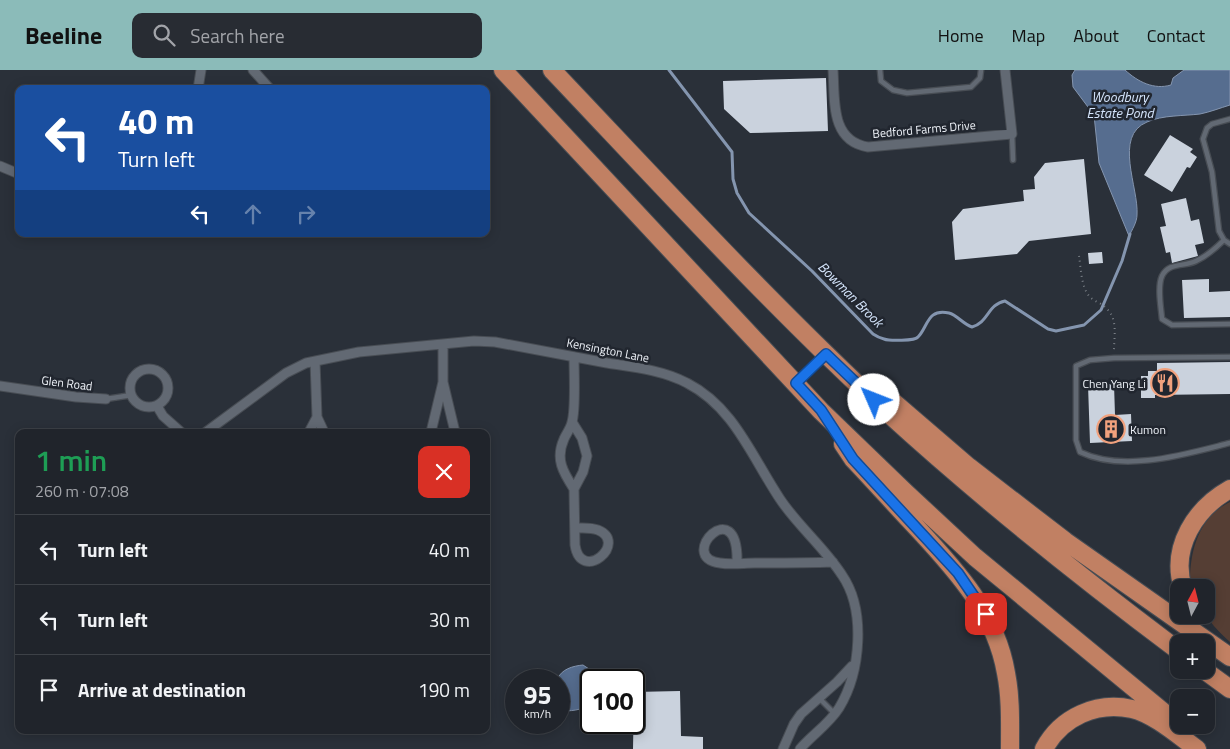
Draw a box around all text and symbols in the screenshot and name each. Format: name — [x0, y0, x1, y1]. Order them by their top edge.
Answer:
search box — [132, 13, 482, 58]
text: Beeline — [25, 17, 102, 53]
icon: search — [150, 21, 178, 49]
text: Search here — [190, 21, 285, 50]
text: Home — [938, 22, 984, 49]
text: Map — [1012, 22, 1045, 49]
text: About — [1073, 22, 1119, 49]
text: Contact — [1147, 22, 1205, 49]
water label: Woodbury Estate Pond — [1086, 86, 1156, 123]
text: 40 m — [118, 94, 194, 148]
icon: left — [35, 105, 100, 170]
street label: Bedford Farms Drive — [872, 115, 976, 143]
text: Turn left — [118, 142, 195, 176]
icon: left — [186, 200, 214, 228]
icon: ahead — [239, 200, 267, 228]
icon: right — [292, 200, 320, 228]
water label: Bowman Brook — [813, 256, 890, 333]
street label: Kensington Lane — [565, 333, 651, 367]
restaurant icon: Chen Yang Li — [1150, 368, 1180, 398]
street label: Glen Road — [40, 370, 94, 396]
position arrow — [847, 373, 899, 425]
place label: Chen Yang Li — [1083, 374, 1146, 393]
building icon: Kumon — [1096, 414, 1126, 444]
place label: Kumon — [1130, 420, 1166, 439]
text: 1 min — [35, 437, 107, 483]
button: close — [418, 446, 470, 498]
text: 260 m · 07:08 — [35, 479, 129, 503]
text: Turn left — [78, 535, 148, 564]
text: 40 m — [429, 535, 470, 564]
icon: left — [35, 536, 63, 564]
north arrow — [1170, 579, 1215, 624]
map controls — [1170, 579, 1215, 734]
pin — [965, 593, 1007, 635]
icon: arrive — [972, 600, 1000, 628]
text: Turn left — [78, 605, 148, 634]
text: 30 m — [429, 605, 470, 634]
icon: left — [35, 606, 63, 634]
button: + — [1170, 634, 1215, 679]
speed limit sign: 100 — [580, 669, 645, 734]
text: Arrive at destination — [78, 675, 246, 704]
text: 190 m — [418, 675, 470, 704]
icon: arrive — [35, 676, 63, 704]
text: 95 — [523, 676, 552, 714]
button: − — [1170, 689, 1215, 734]
text: km/h — [524, 704, 551, 723]

